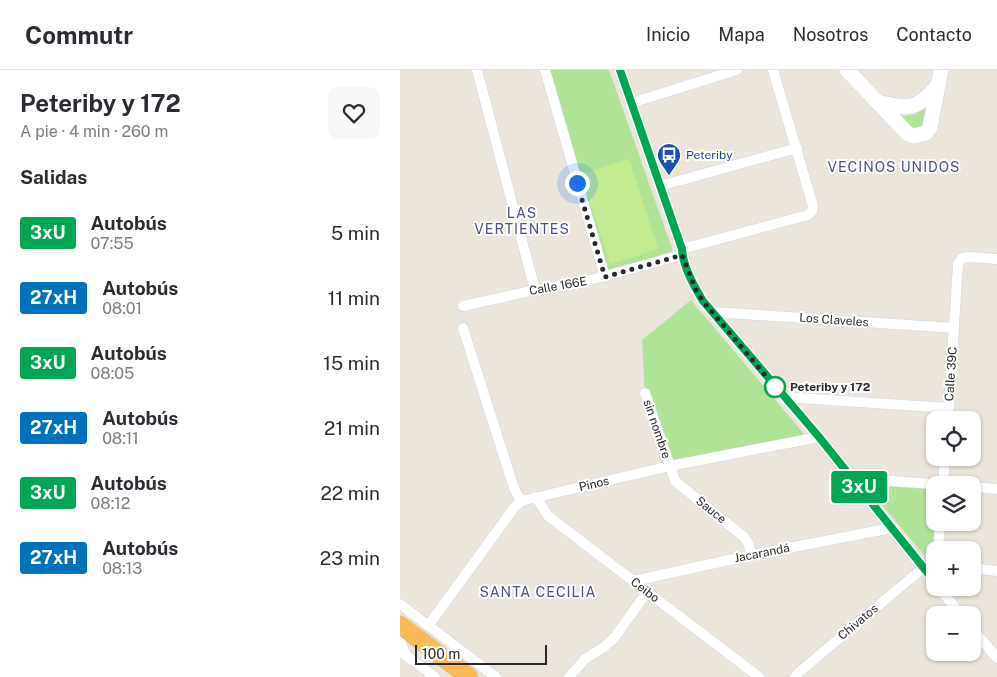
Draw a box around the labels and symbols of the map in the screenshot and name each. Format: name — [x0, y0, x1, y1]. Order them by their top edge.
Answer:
bus stop icon: Peteriby — [656, 142, 682, 176]
place label: Peteriby — [686, 148, 733, 162]
district label: VECINOS UNIDOS — [828, 159, 960, 175]
your location — [565, 171, 590, 196]
district label: LAS VERTIENTES — [474, 205, 570, 237]
street label: Calle 166E — [528, 274, 588, 298]
street label: Los Claveles — [799, 311, 869, 329]
street label: Calle 39C — [942, 346, 960, 402]
marker: Peteriby y 172 — [764, 376, 786, 398]
place label: Peteriby y 172 — [790, 380, 871, 394]
street label: sin nombre — [640, 398, 674, 461]
line badge: 3xU — [830, 471, 888, 503]
street label: Pinos — [578, 474, 610, 494]
street label: Sauce — [693, 494, 729, 527]
street label: Jacarandá — [733, 541, 791, 565]
street label: Ceibo — [628, 575, 662, 605]
district label: SANTA CECILIA — [480, 584, 596, 600]
street label: Chivatos — [835, 601, 881, 643]
scale bar — [415, 642, 548, 665]

